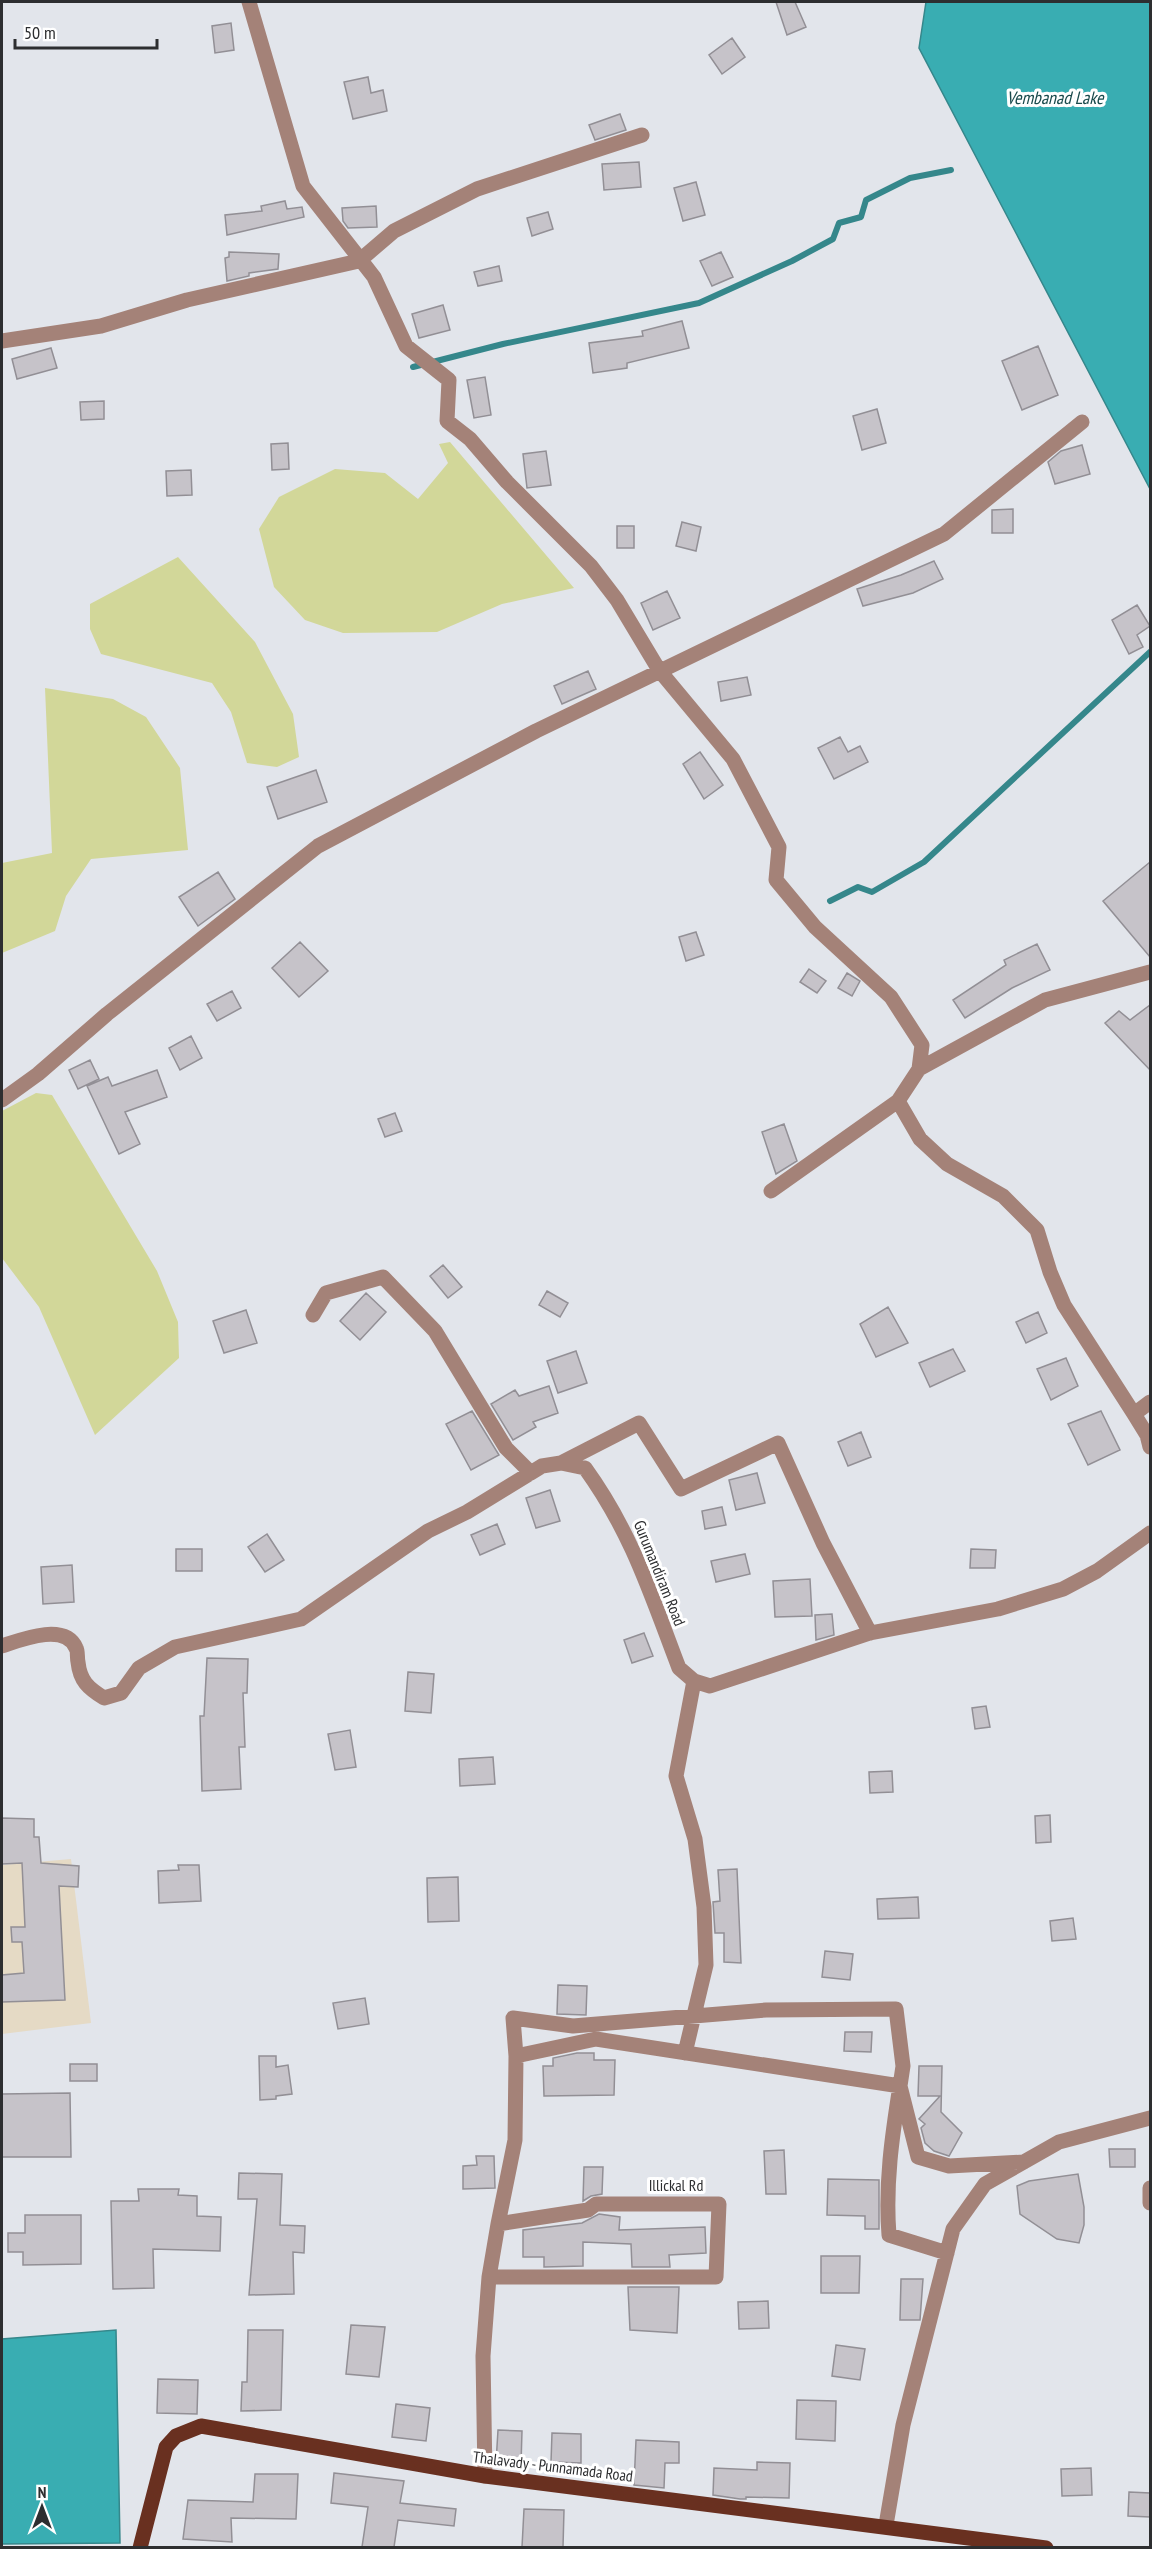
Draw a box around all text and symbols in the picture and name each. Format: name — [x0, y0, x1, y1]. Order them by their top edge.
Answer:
scale bar — [15, 12, 158, 50]
text: 50 m — [24, 21, 56, 44]
water label: Vembanad Lake — [1007, 86, 1105, 109]
street label: Gurumandiram Road — [630, 1517, 690, 1629]
street label: Illickal Rd — [649, 2175, 703, 2195]
street label: Thalavady - Punnamada Road — [472, 2446, 634, 2486]
north arrow — [12, 2477, 72, 2537]
text: N — [38, 2482, 46, 2502]

